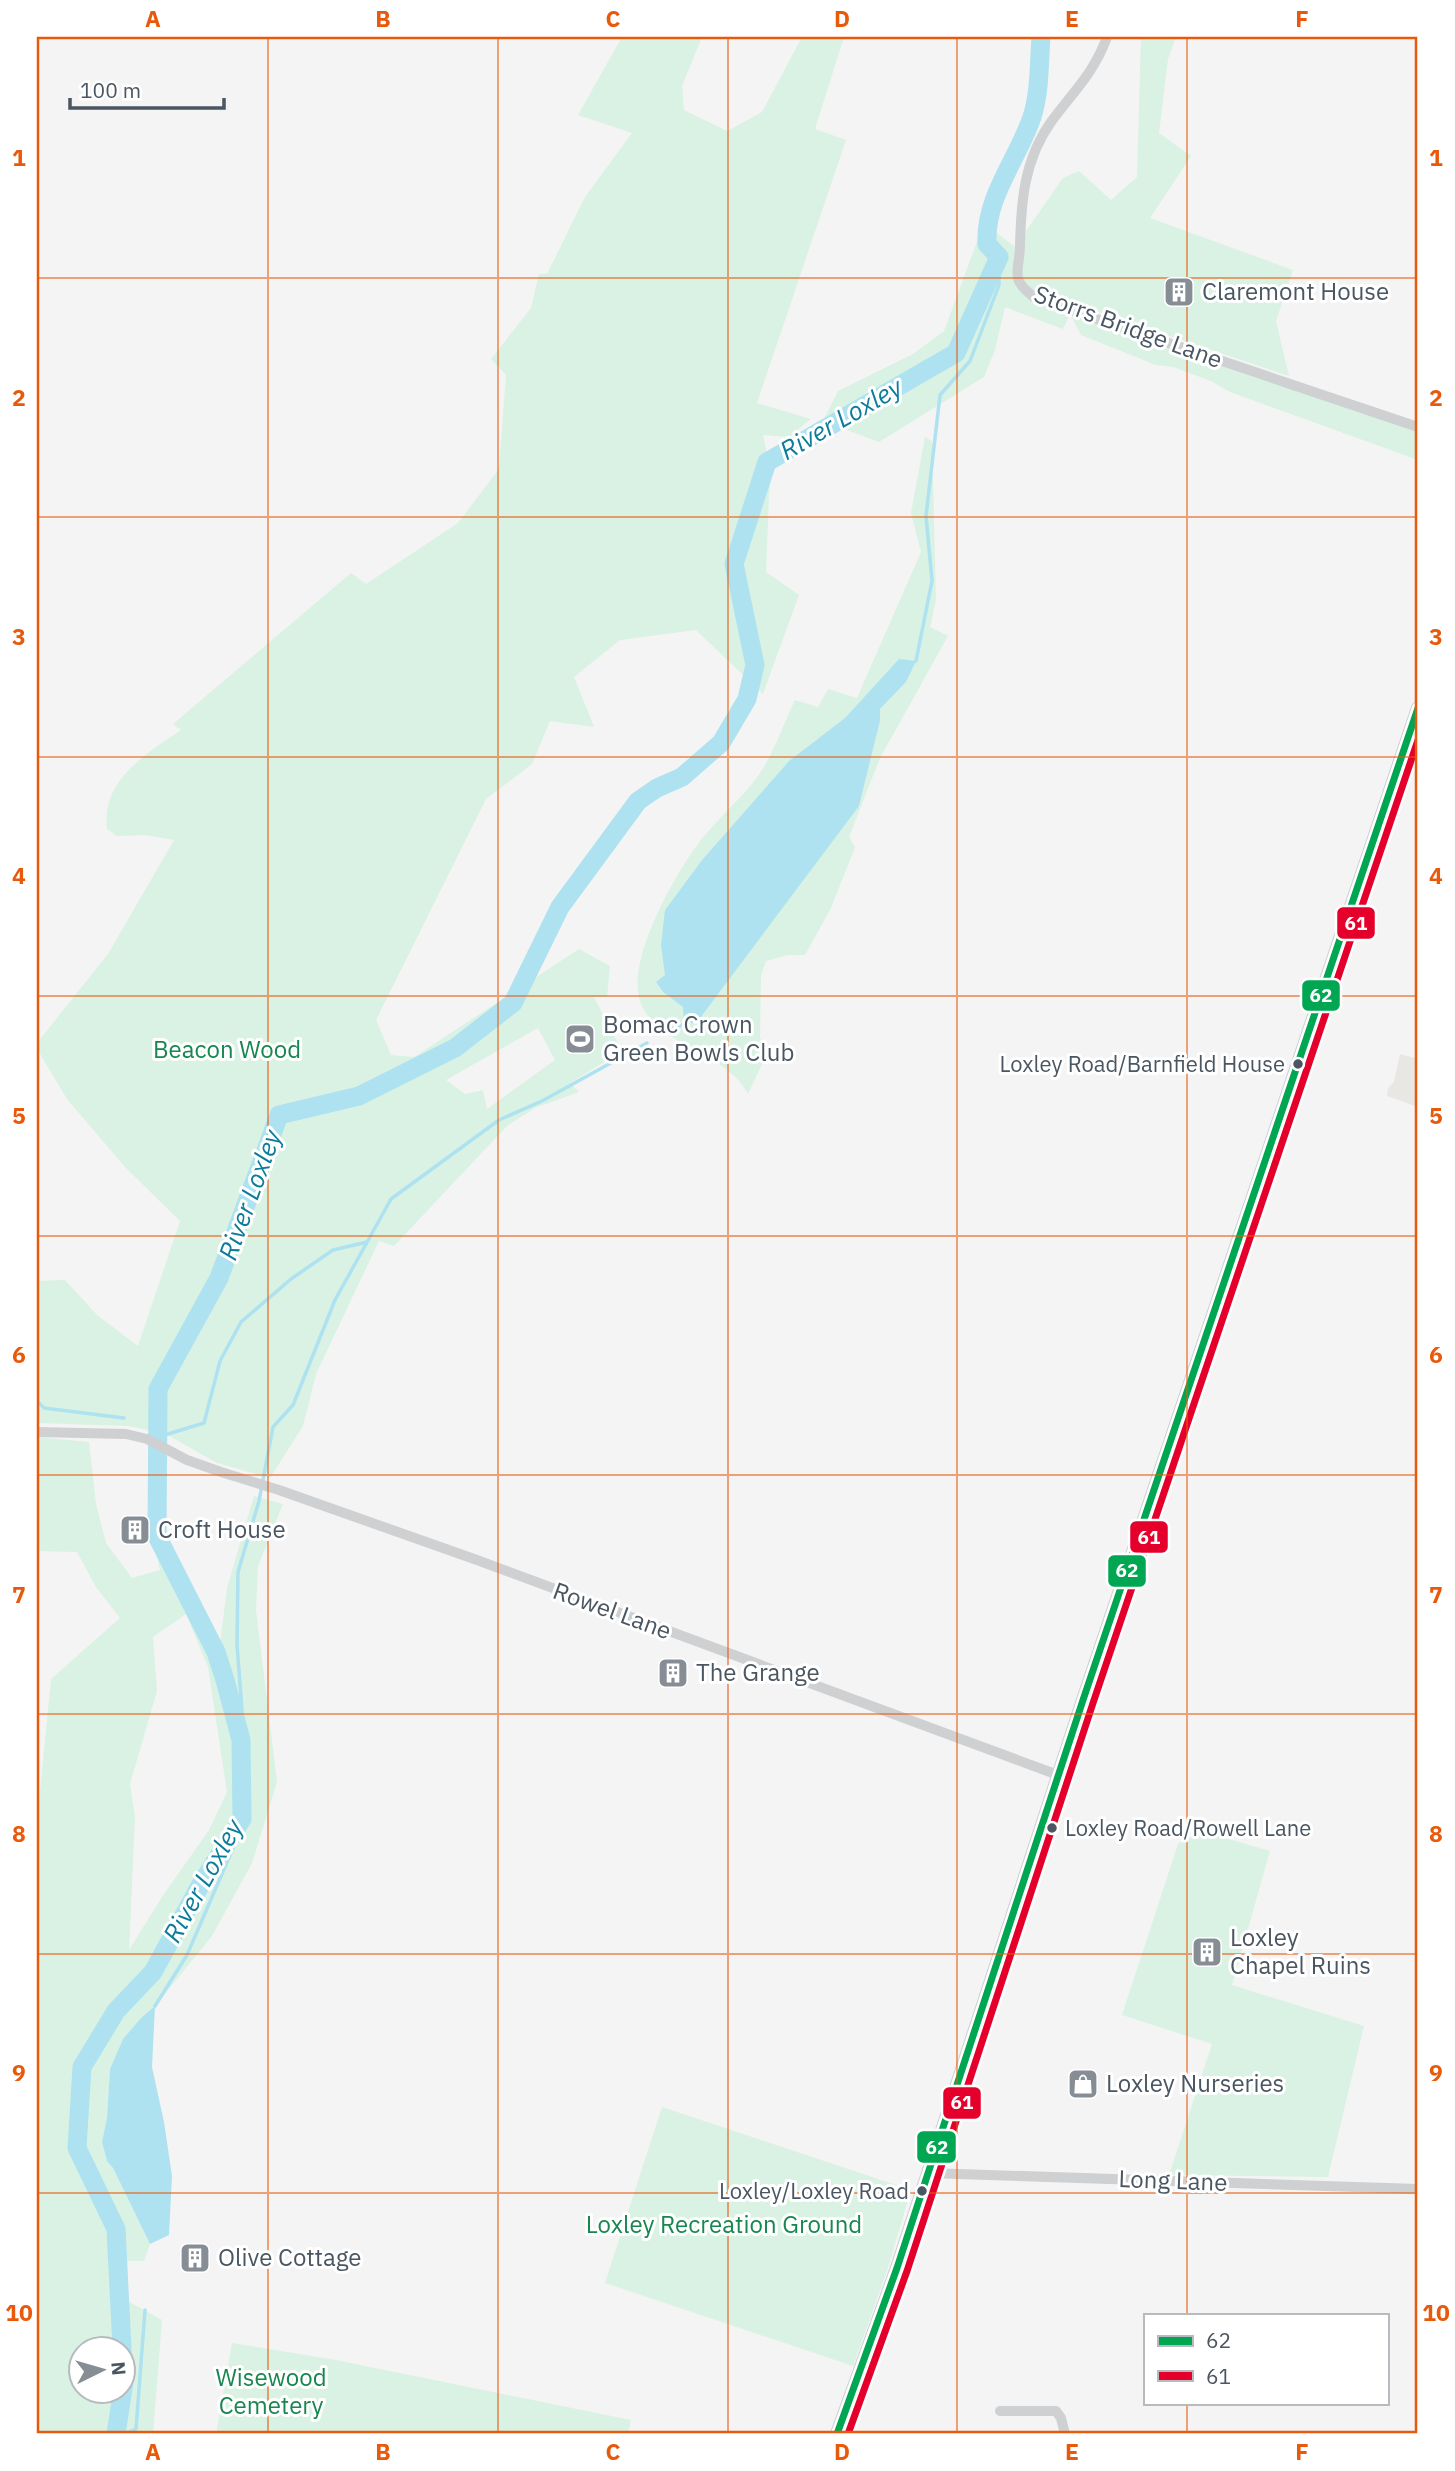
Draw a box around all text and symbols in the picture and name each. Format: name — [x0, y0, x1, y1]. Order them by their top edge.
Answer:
text: A — [145, 3, 161, 33]
text: B — [375, 3, 391, 33]
text: C — [606, 3, 621, 33]
text: D — [834, 3, 850, 33]
text: E — [1065, 3, 1079, 33]
text: F — [1295, 3, 1309, 33]
scale bar — [70, 66, 224, 110]
text: 100 m — [80, 76, 141, 104]
text: 1 — [12, 142, 26, 172]
text: 1 — [1429, 142, 1443, 172]
building icon: Claremont House — [1162, 275, 1196, 309]
place label: Claremont House — [1202, 275, 1389, 307]
street label: Storrs Bridge Lane — [1030, 277, 1227, 375]
water label: River Loxley — [773, 369, 909, 467]
text: 2 — [12, 382, 26, 412]
text: 2 — [1429, 382, 1443, 412]
text: 3 — [12, 621, 26, 651]
text: 3 — [1429, 621, 1443, 651]
text: 4 — [12, 860, 26, 890]
text: 4 — [1429, 860, 1443, 890]
line badge: 61 — [1336, 906, 1376, 940]
text: 61 — [1345, 911, 1368, 935]
line badge: 62 — [1301, 979, 1341, 1012]
text: 62 — [1310, 983, 1332, 1007]
place label: Bomac Crown Green Bowls Club — [603, 1008, 794, 1068]
sports icon: Bomac Crown Green Bowls Club — [563, 1022, 597, 1056]
park label: Beacon Wood — [153, 1033, 301, 1065]
place label: Loxley Road/Barnfield House — [1000, 1049, 1285, 1078]
marker: Loxley Road/Barnfield House — [1291, 1057, 1305, 1071]
text: 5 — [12, 1100, 26, 1130]
text: 5 — [1429, 1100, 1443, 1130]
water label: River Loxley — [210, 1124, 289, 1264]
text: 6 — [12, 1339, 26, 1369]
text: 6 — [1429, 1339, 1443, 1369]
building icon: Croft House — [118, 1513, 152, 1547]
place label: Croft House — [158, 1513, 286, 1545]
line badge: 61 — [1129, 1520, 1169, 1554]
text: 61 — [1138, 1525, 1161, 1549]
line badge: 62 — [1107, 1554, 1147, 1588]
text: 62 — [1116, 1558, 1138, 1582]
street label: Rowel Lane — [549, 1574, 676, 1646]
text: 7 — [12, 1579, 26, 1609]
text: 7 — [1429, 1579, 1443, 1609]
building icon: The Grange — [656, 1656, 690, 1690]
place label: The Grange — [696, 1656, 820, 1688]
water label: River Loxley — [154, 1812, 251, 1948]
place label: Loxley Road/Rowell Lane — [1065, 1813, 1311, 1842]
text: 8 — [12, 1818, 26, 1848]
text: 8 — [1429, 1818, 1443, 1848]
marker: Loxley Road/Rowell Lane — [1045, 1821, 1059, 1835]
place label: Loxley Chapel Ruins — [1230, 1921, 1371, 1981]
building icon: Loxley Chapel Ruins — [1190, 1935, 1224, 1969]
text: 9 — [12, 2057, 26, 2087]
text: 9 — [1429, 2057, 1443, 2087]
shop icon: Loxley Nurseries — [1066, 2067, 1100, 2101]
place label: Loxley Nurseries — [1106, 2067, 1284, 2099]
line badge: 61 — [942, 2086, 982, 2120]
text: 61 — [951, 2090, 974, 2114]
line badge: 62 — [916, 2130, 957, 2164]
text: 62 — [926, 2135, 948, 2159]
street label: Long Lane — [1118, 2162, 1228, 2198]
place label: Loxley/Loxley Road — [719, 2176, 909, 2205]
marker: Loxley/Loxley Road — [915, 2184, 929, 2198]
park label: Loxley Recreation Ground — [586, 2208, 862, 2240]
building icon: Olive Cottage — [178, 2241, 212, 2275]
place label: Olive Cottage — [218, 2241, 361, 2273]
text: 10 — [5, 2297, 33, 2327]
text: 10 — [1422, 2297, 1450, 2327]
legend — [1144, 2314, 1388, 2404]
text: 62 — [1206, 2326, 1231, 2354]
north arrow — [66, 2334, 136, 2404]
text: N — [106, 2361, 131, 2376]
park label: Wisewood Cemetery — [215, 2361, 327, 2421]
text: 61 — [1206, 2362, 1231, 2390]
text: A — [145, 2436, 161, 2466]
text: B — [375, 2436, 391, 2466]
text: C — [606, 2436, 621, 2466]
text: D — [834, 2436, 850, 2466]
text: E — [1065, 2436, 1079, 2466]
text: F — [1295, 2436, 1309, 2466]

